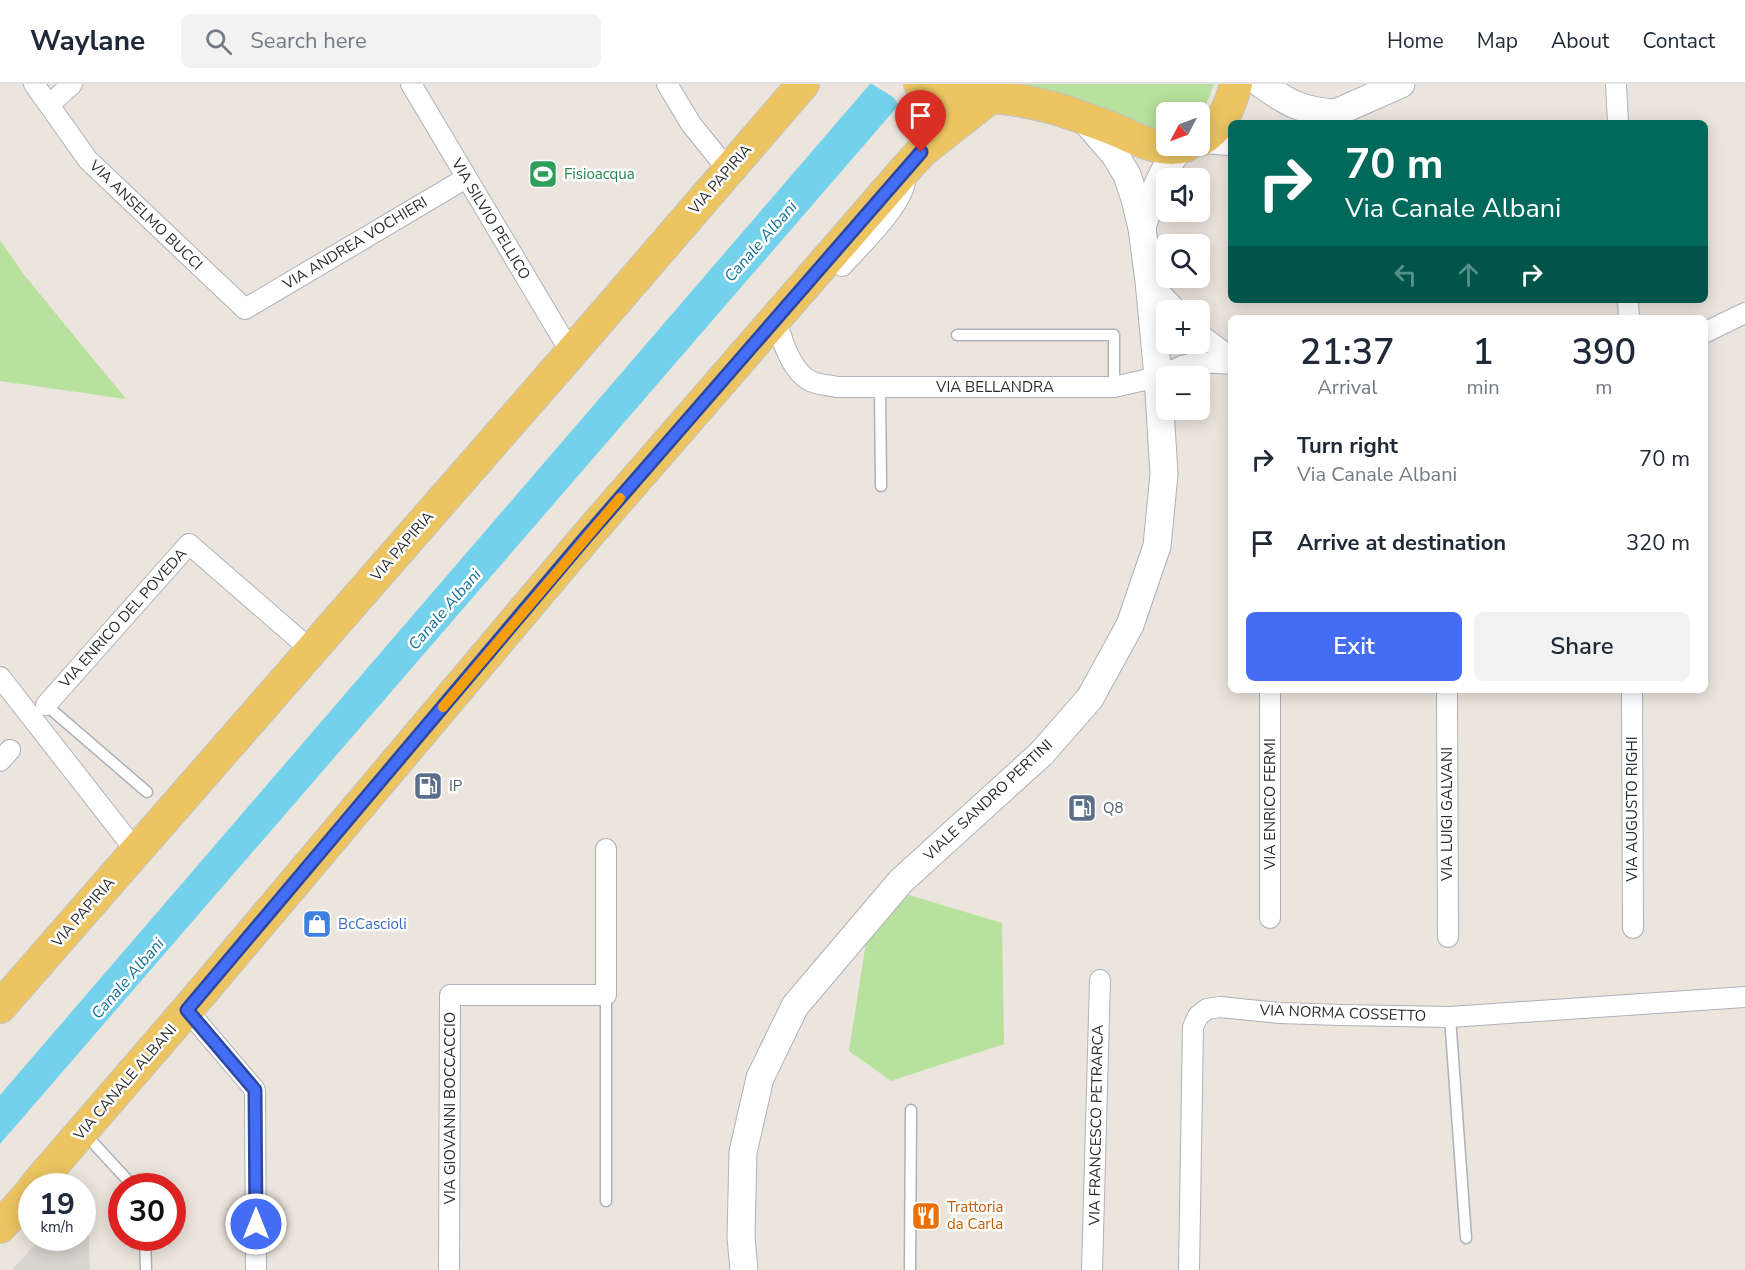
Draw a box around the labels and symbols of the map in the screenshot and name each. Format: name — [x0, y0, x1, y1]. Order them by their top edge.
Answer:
pin — [895, 90, 946, 152]
north arrow — [1156, 102, 1210, 156]
street label: VIA PAPIRIA — [683, 140, 756, 219]
street label: VIA SILVIO PELLICO — [446, 154, 535, 283]
street label: VIA ANSELMO BUCCI — [84, 155, 207, 274]
sports icon: Fisioacqua — [527, 158, 559, 190]
place label: Fisioacqua — [564, 164, 635, 184]
street label: VIA ANDREA VOCHIERI — [278, 192, 431, 295]
water label: Canale Albani — [719, 196, 802, 287]
street label: VIA BELLANDRA — [935, 377, 1054, 397]
street label: VIA PAPIRIA — [365, 507, 438, 586]
street label: VIA ENRICO DEL POVEDA — [54, 544, 191, 693]
water label: Canale Albani — [403, 564, 486, 655]
street label: VIALE SANDRO PERTINI — [919, 735, 1057, 866]
street label: VIA AUGUSTO RIGHI — [1622, 736, 1642, 883]
street label: VIA ENRICO FERMI — [1260, 738, 1280, 871]
street label: VIA LUIGI GALVANI — [1437, 747, 1457, 882]
fuel station icon: IP — [412, 770, 444, 802]
place label: IP — [449, 776, 463, 796]
fuel station icon: Q8 — [1066, 792, 1098, 824]
place label: Q8 — [1103, 798, 1124, 818]
street label: VIA PAPIRIA — [46, 873, 119, 952]
shop icon: BcCascioli — [301, 908, 333, 940]
place label: BcCascioli — [338, 914, 407, 934]
water label: Canale Albani — [86, 933, 169, 1024]
street label: VIA NORMA COSSETTO — [1258, 1000, 1427, 1026]
street label: VIA GIOVANNI BOCCACCIO — [440, 1012, 460, 1205]
street label: VIA CANALE ALBANI — [68, 1020, 181, 1145]
street label: VIA FRANCESCO PETRARCA — [1084, 1024, 1108, 1227]
speed limit sign: 30 — [108, 1173, 186, 1251]
position arrow — [224, 1192, 288, 1256]
place label: Trattoria da Carla — [947, 1197, 1004, 1234]
restaurant icon: Trattoria da Carla — [910, 1200, 942, 1232]

